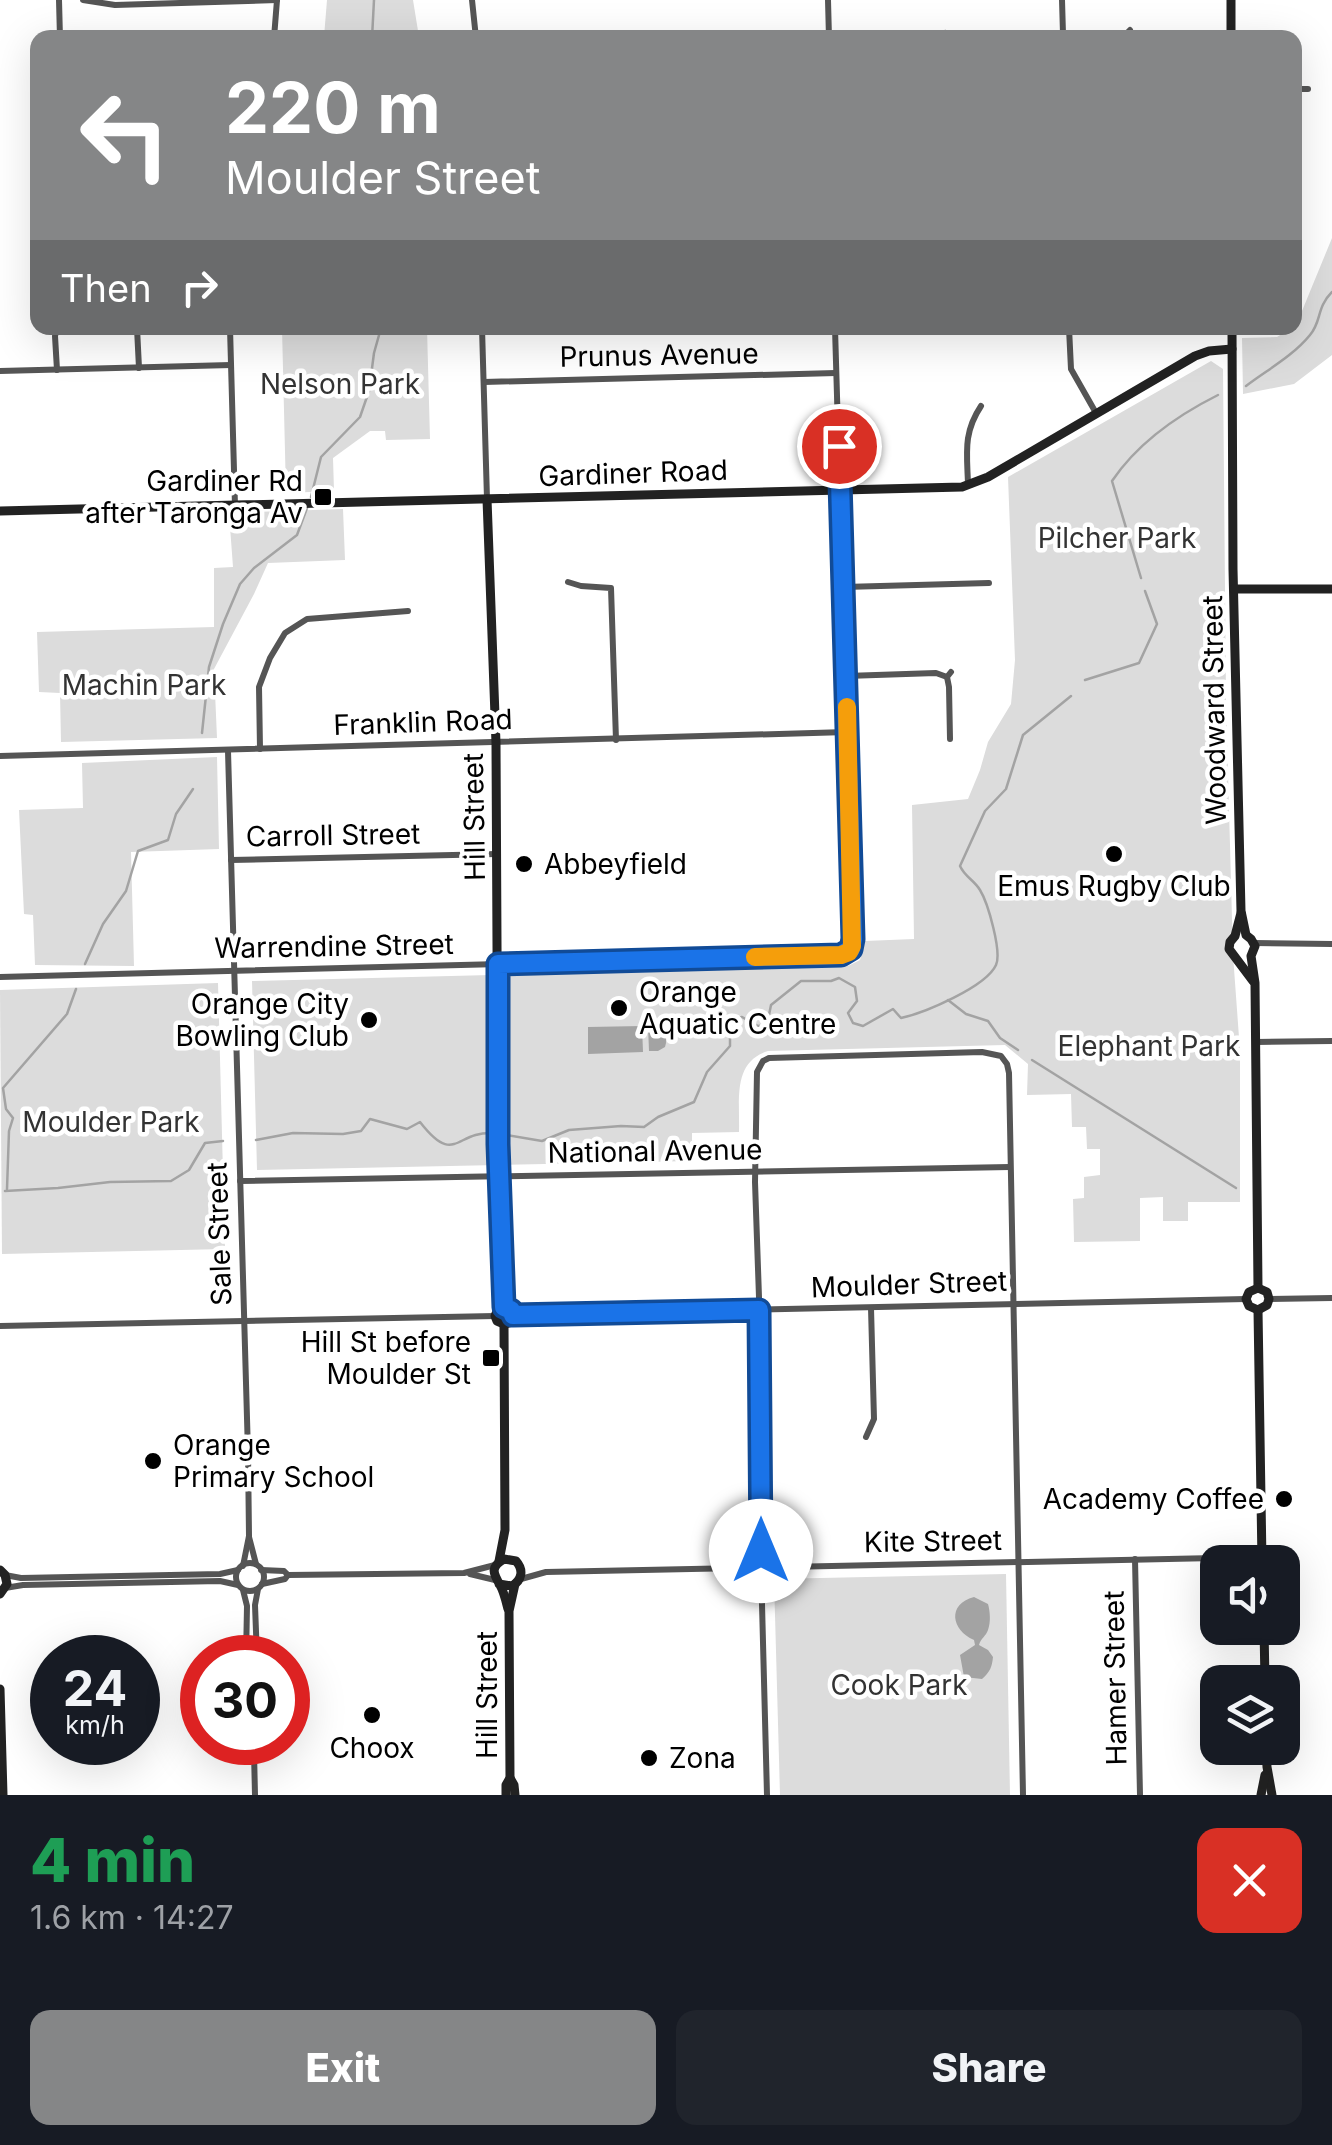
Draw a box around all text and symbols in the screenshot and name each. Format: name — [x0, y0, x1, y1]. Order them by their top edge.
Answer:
text: 220 m — [225, 65, 441, 150]
icon: left — [60, 70, 190, 200]
text: Moulder Street — [225, 150, 541, 205]
icon: right — [172, 260, 227, 315]
text: Then — [60, 265, 152, 311]
street label: Prunus Avenue — [559, 336, 759, 374]
park label: Nelson Park — [260, 367, 420, 401]
pin — [797, 404, 882, 489]
icon: arrive — [812, 419, 867, 474]
street label: Gardiner Road — [538, 453, 728, 493]
place label: Gardiner Rd after Taronga Av — [85, 464, 303, 530]
marker: Gardiner Rd after Taronga Av — [312, 486, 334, 508]
park label: Pilcher Park — [1038, 521, 1196, 555]
street label: Woodward Street — [1195, 595, 1233, 825]
park label: Machin Park — [62, 668, 226, 702]
street label: Franklin Road — [333, 702, 513, 742]
street label: Hill Street — [456, 753, 492, 881]
street label: Carroll Street — [245, 816, 421, 854]
marker: Emus Rugby Club — [1103, 843, 1125, 865]
place label: Abbeyfield — [544, 847, 687, 881]
marker: Abbeyfield — [513, 853, 535, 875]
place label: Emus Rugby Club — [997, 869, 1231, 903]
street label: Warrendine Street — [214, 927, 454, 965]
place label: Orange Aquatic Centre — [639, 975, 836, 1041]
place label: Orange City Bowling Club — [175, 987, 349, 1053]
marker: Orange Aquatic Centre — [608, 997, 630, 1019]
marker: Orange City Bowling Club — [358, 1009, 380, 1031]
park label: Elephant Park — [1058, 1029, 1240, 1063]
park label: Moulder Park — [22, 1105, 200, 1139]
street label: National Avenue — [547, 1132, 763, 1170]
street label: Sale Street — [200, 1162, 238, 1306]
street label: Moulder Street — [810, 1264, 1008, 1304]
place label: Hill St before Moulder St — [301, 1325, 471, 1391]
marker: Hill St before Moulder St — [480, 1347, 502, 1369]
place label: Orange Primary School — [173, 1428, 374, 1494]
marker: Orange Primary School — [142, 1450, 164, 1472]
place label: Academy Coffee — [1043, 1482, 1264, 1516]
marker: Academy Coffee — [1273, 1488, 1295, 1510]
position arrow — [709, 1499, 813, 1603]
street label: Kite Street — [864, 1523, 1002, 1559]
map controls — [1200, 1545, 1300, 1765]
button: sound — [1200, 1545, 1300, 1645]
street label: Hamer Street — [1096, 1590, 1134, 1766]
street label: Hill Street — [470, 1631, 504, 1759]
speed limit sign: 30 — [180, 1635, 310, 1765]
text: 24 — [63, 1658, 127, 1718]
button: layers — [1200, 1665, 1300, 1765]
park label: Cook Park — [830, 1668, 968, 1702]
marker: Choox — [361, 1704, 383, 1726]
text: km/h — [65, 1710, 125, 1740]
place label: Choox — [329, 1731, 415, 1765]
place label: Zona — [669, 1741, 736, 1775]
marker: Zona — [638, 1747, 660, 1769]
text: 4 min — [30, 1824, 195, 1896]
button: close — [1197, 1828, 1302, 1933]
text: 1.6 km · 14:27 — [30, 1898, 234, 1937]
button: Exit — [30, 2010, 656, 2125]
button: Share — [676, 2010, 1302, 2125]

